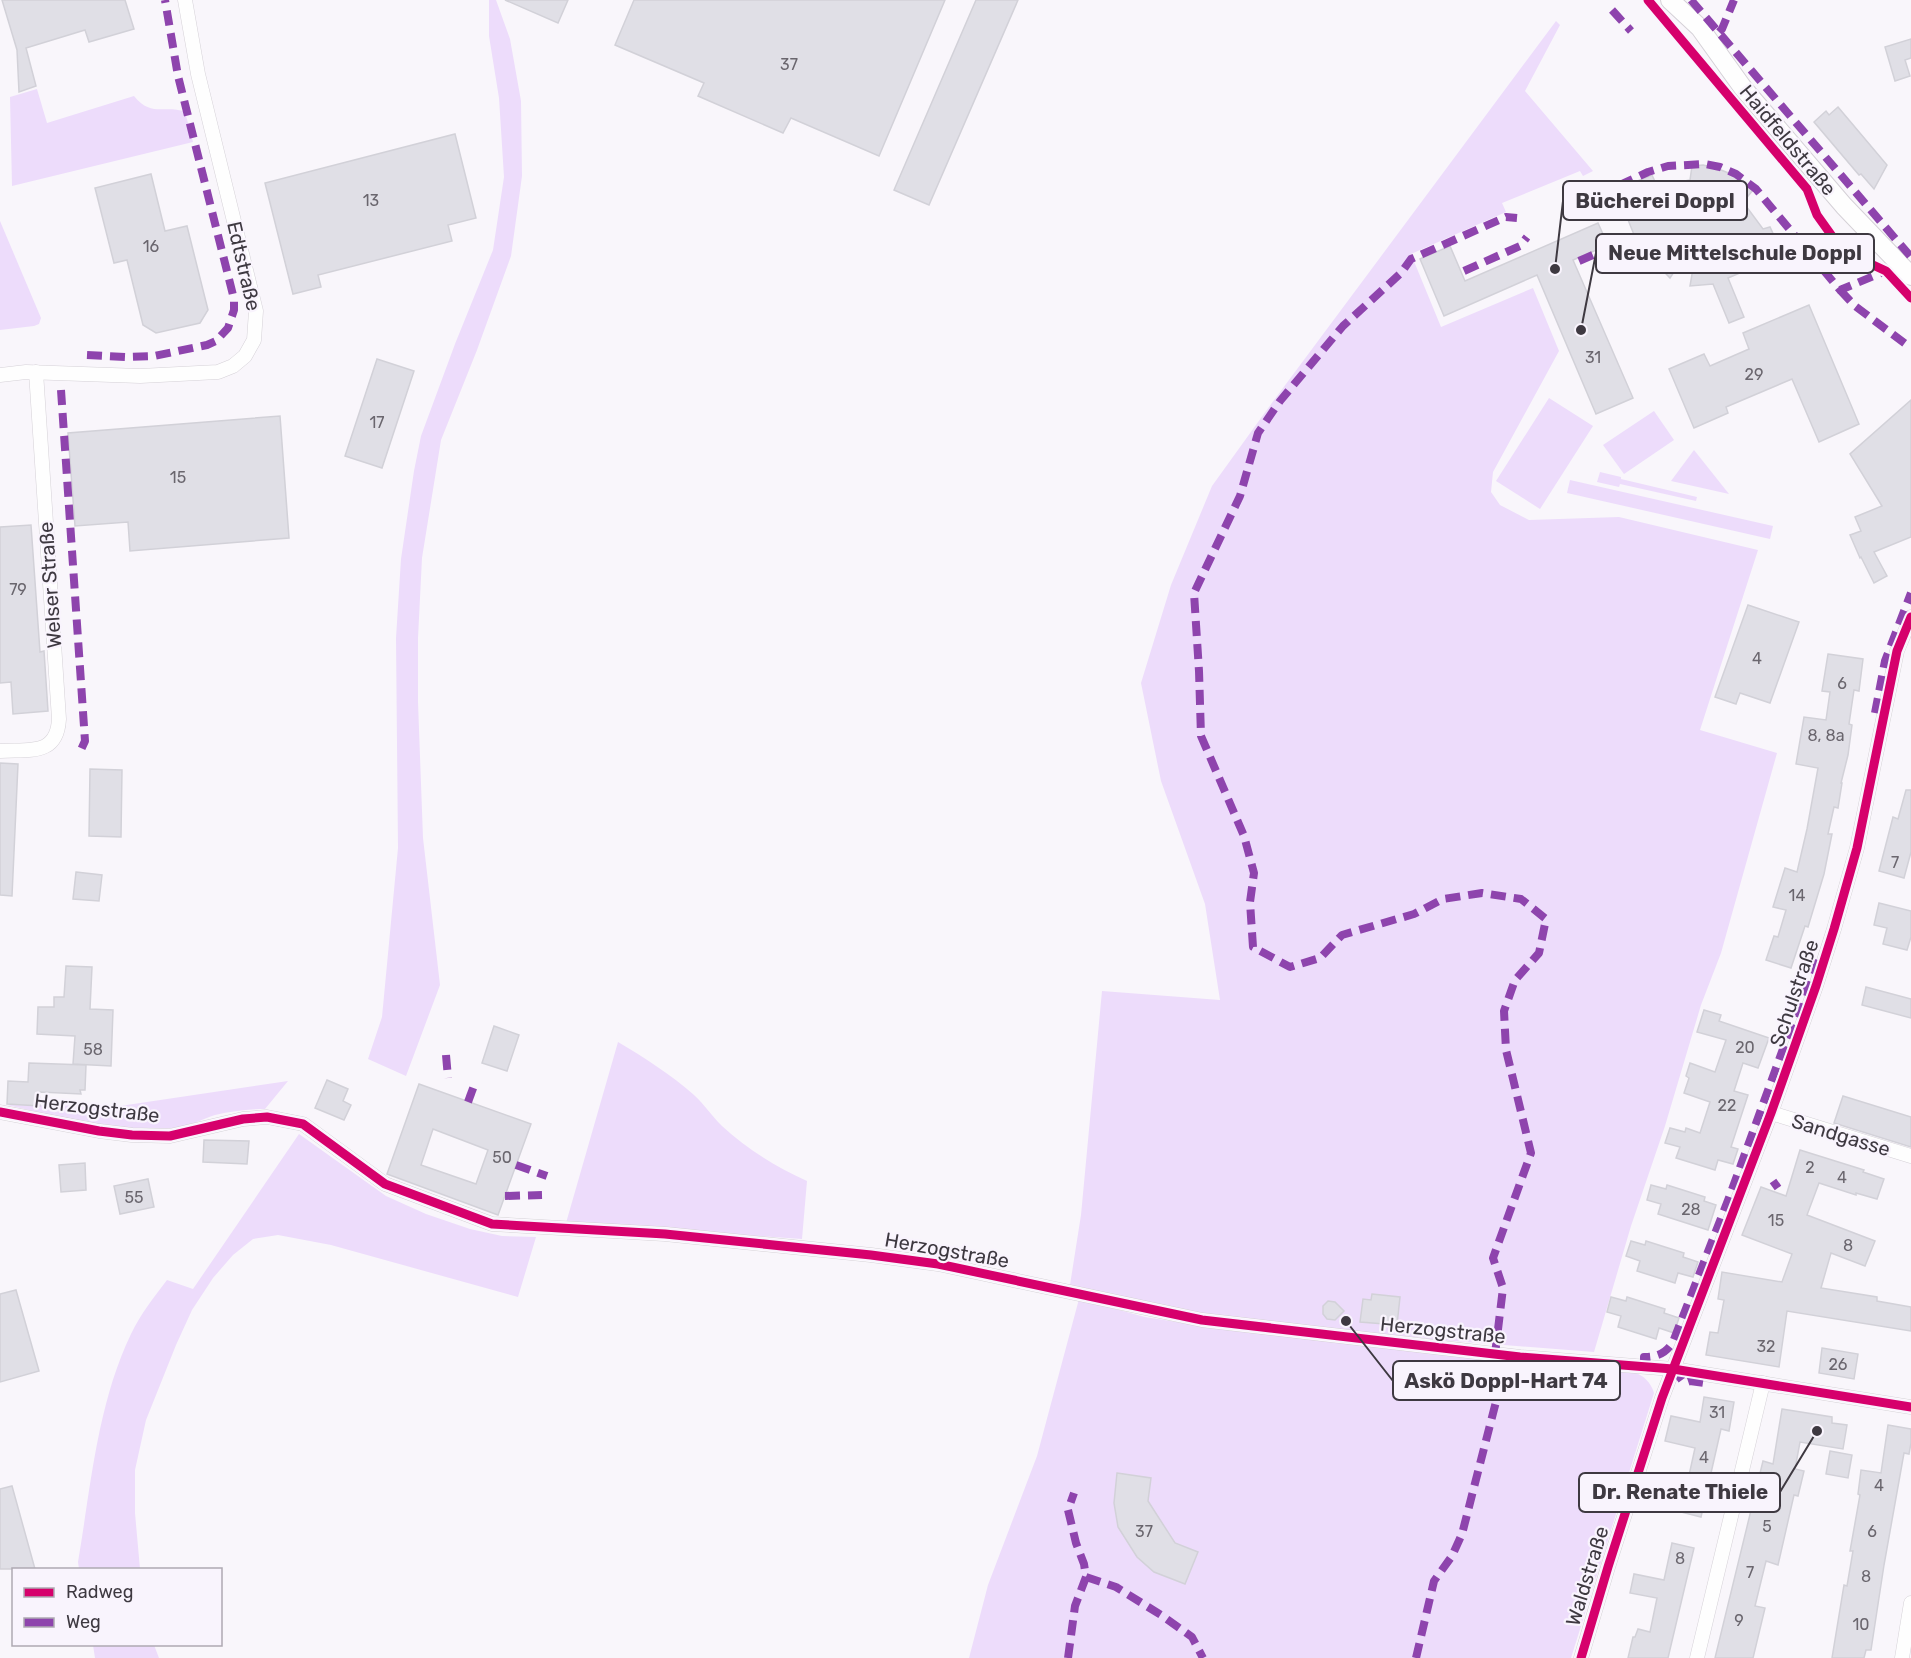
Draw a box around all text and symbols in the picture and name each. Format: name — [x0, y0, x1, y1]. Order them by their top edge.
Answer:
house number: 37 — [780, 55, 798, 74]
street label: Haidfeldstraße — [1735, 80, 1841, 200]
callout: Bücherei Doppl — [1563, 181, 1747, 220]
text: Bücherei Doppl — [1575, 188, 1735, 213]
house number: 13 — [363, 191, 379, 210]
street label: Edtstraße — [222, 219, 266, 313]
callout: Neue Mittelschule Doppl — [1596, 234, 1874, 273]
house number: 16 — [143, 237, 160, 256]
text: Neue Mittelschule Doppl — [1608, 240, 1862, 265]
house number: 31 — [1585, 348, 1601, 367]
house number: 29 — [1745, 365, 1763, 384]
house number: 17 — [369, 413, 385, 432]
house number: 15 — [170, 468, 186, 487]
street label: Welser Straße — [34, 521, 66, 649]
house number: 79 — [9, 580, 27, 599]
house number: 4 — [1752, 649, 1762, 668]
house number: 6 — [1837, 674, 1847, 693]
house number: 8, 8a — [1808, 726, 1844, 745]
house number: 7 — [1891, 853, 1899, 872]
house number: 14 — [1789, 886, 1805, 905]
street label: Schulstraße — [1764, 936, 1824, 1050]
house number: 20 — [1735, 1038, 1755, 1057]
house number: 58 — [83, 1040, 103, 1059]
street label: Herzogstraße — [33, 1088, 161, 1128]
house number: 22 — [1718, 1096, 1736, 1115]
street label: Sandgasse — [1789, 1109, 1893, 1161]
house number: 50 — [492, 1148, 512, 1167]
house number: 2 — [1805, 1158, 1815, 1177]
house number: 4 — [1837, 1168, 1847, 1187]
house number: 55 — [124, 1188, 144, 1207]
house number: 28 — [1681, 1200, 1701, 1219]
house number: 15 — [1768, 1211, 1784, 1230]
street label: Herzogstraße — [883, 1227, 1011, 1273]
house number: 8 — [1843, 1236, 1853, 1255]
street label: Herzogstraße — [1379, 1311, 1507, 1349]
house number: 32 — [1756, 1337, 1776, 1356]
house number: 26 — [1828, 1355, 1848, 1374]
callout: Askö Doppl-Hart 74 — [1393, 1361, 1620, 1400]
text: Askö Doppl-Hart 74 — [1404, 1368, 1608, 1393]
house number: 31 — [1709, 1403, 1725, 1422]
house number: 4 — [1699, 1448, 1709, 1467]
callout: Dr. Renate Thiele — [1579, 1473, 1780, 1512]
house number: 4 — [1874, 1476, 1884, 1495]
text: Dr. Renate Thiele — [1592, 1479, 1768, 1504]
house number: 5 — [1762, 1517, 1772, 1536]
house number: 37 — [1135, 1522, 1153, 1541]
house number: 6 — [1867, 1522, 1877, 1541]
street label: Waldstraße — [1560, 1523, 1614, 1629]
house number: 8 — [1675, 1549, 1685, 1568]
house number: 7 — [1746, 1563, 1754, 1582]
house number: 8 — [1861, 1567, 1871, 1586]
legend — [12, 1568, 222, 1646]
text: Radweg — [66, 1581, 133, 1603]
text: Weg — [66, 1611, 101, 1633]
house number: 9 — [1734, 1611, 1744, 1630]
house number: 10 — [1852, 1615, 1870, 1634]

